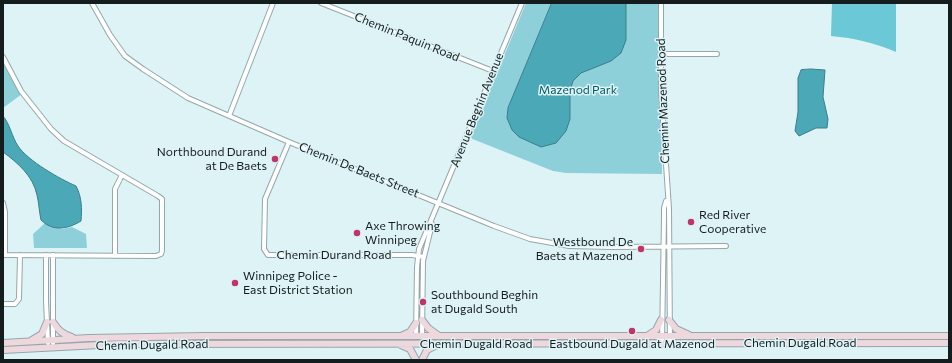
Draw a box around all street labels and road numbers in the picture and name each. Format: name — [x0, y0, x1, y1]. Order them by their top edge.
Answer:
street label: Chemin Paquin Road — [352, 9, 462, 65]
street label: Chemin Mazenod Road — [654, 38, 672, 164]
street label: Avenue Beghin Avenue — [447, 51, 507, 169]
street label: Chemin De Baets Street — [297, 139, 421, 201]
street label: Chemin Durand Road — [277, 248, 391, 262]
street label: Chemin Dugald Road — [744, 336, 856, 350]
street label: Chemin Dugald Road — [96, 337, 208, 353]
street label: Chemin Dugald Road — [420, 337, 532, 351]

